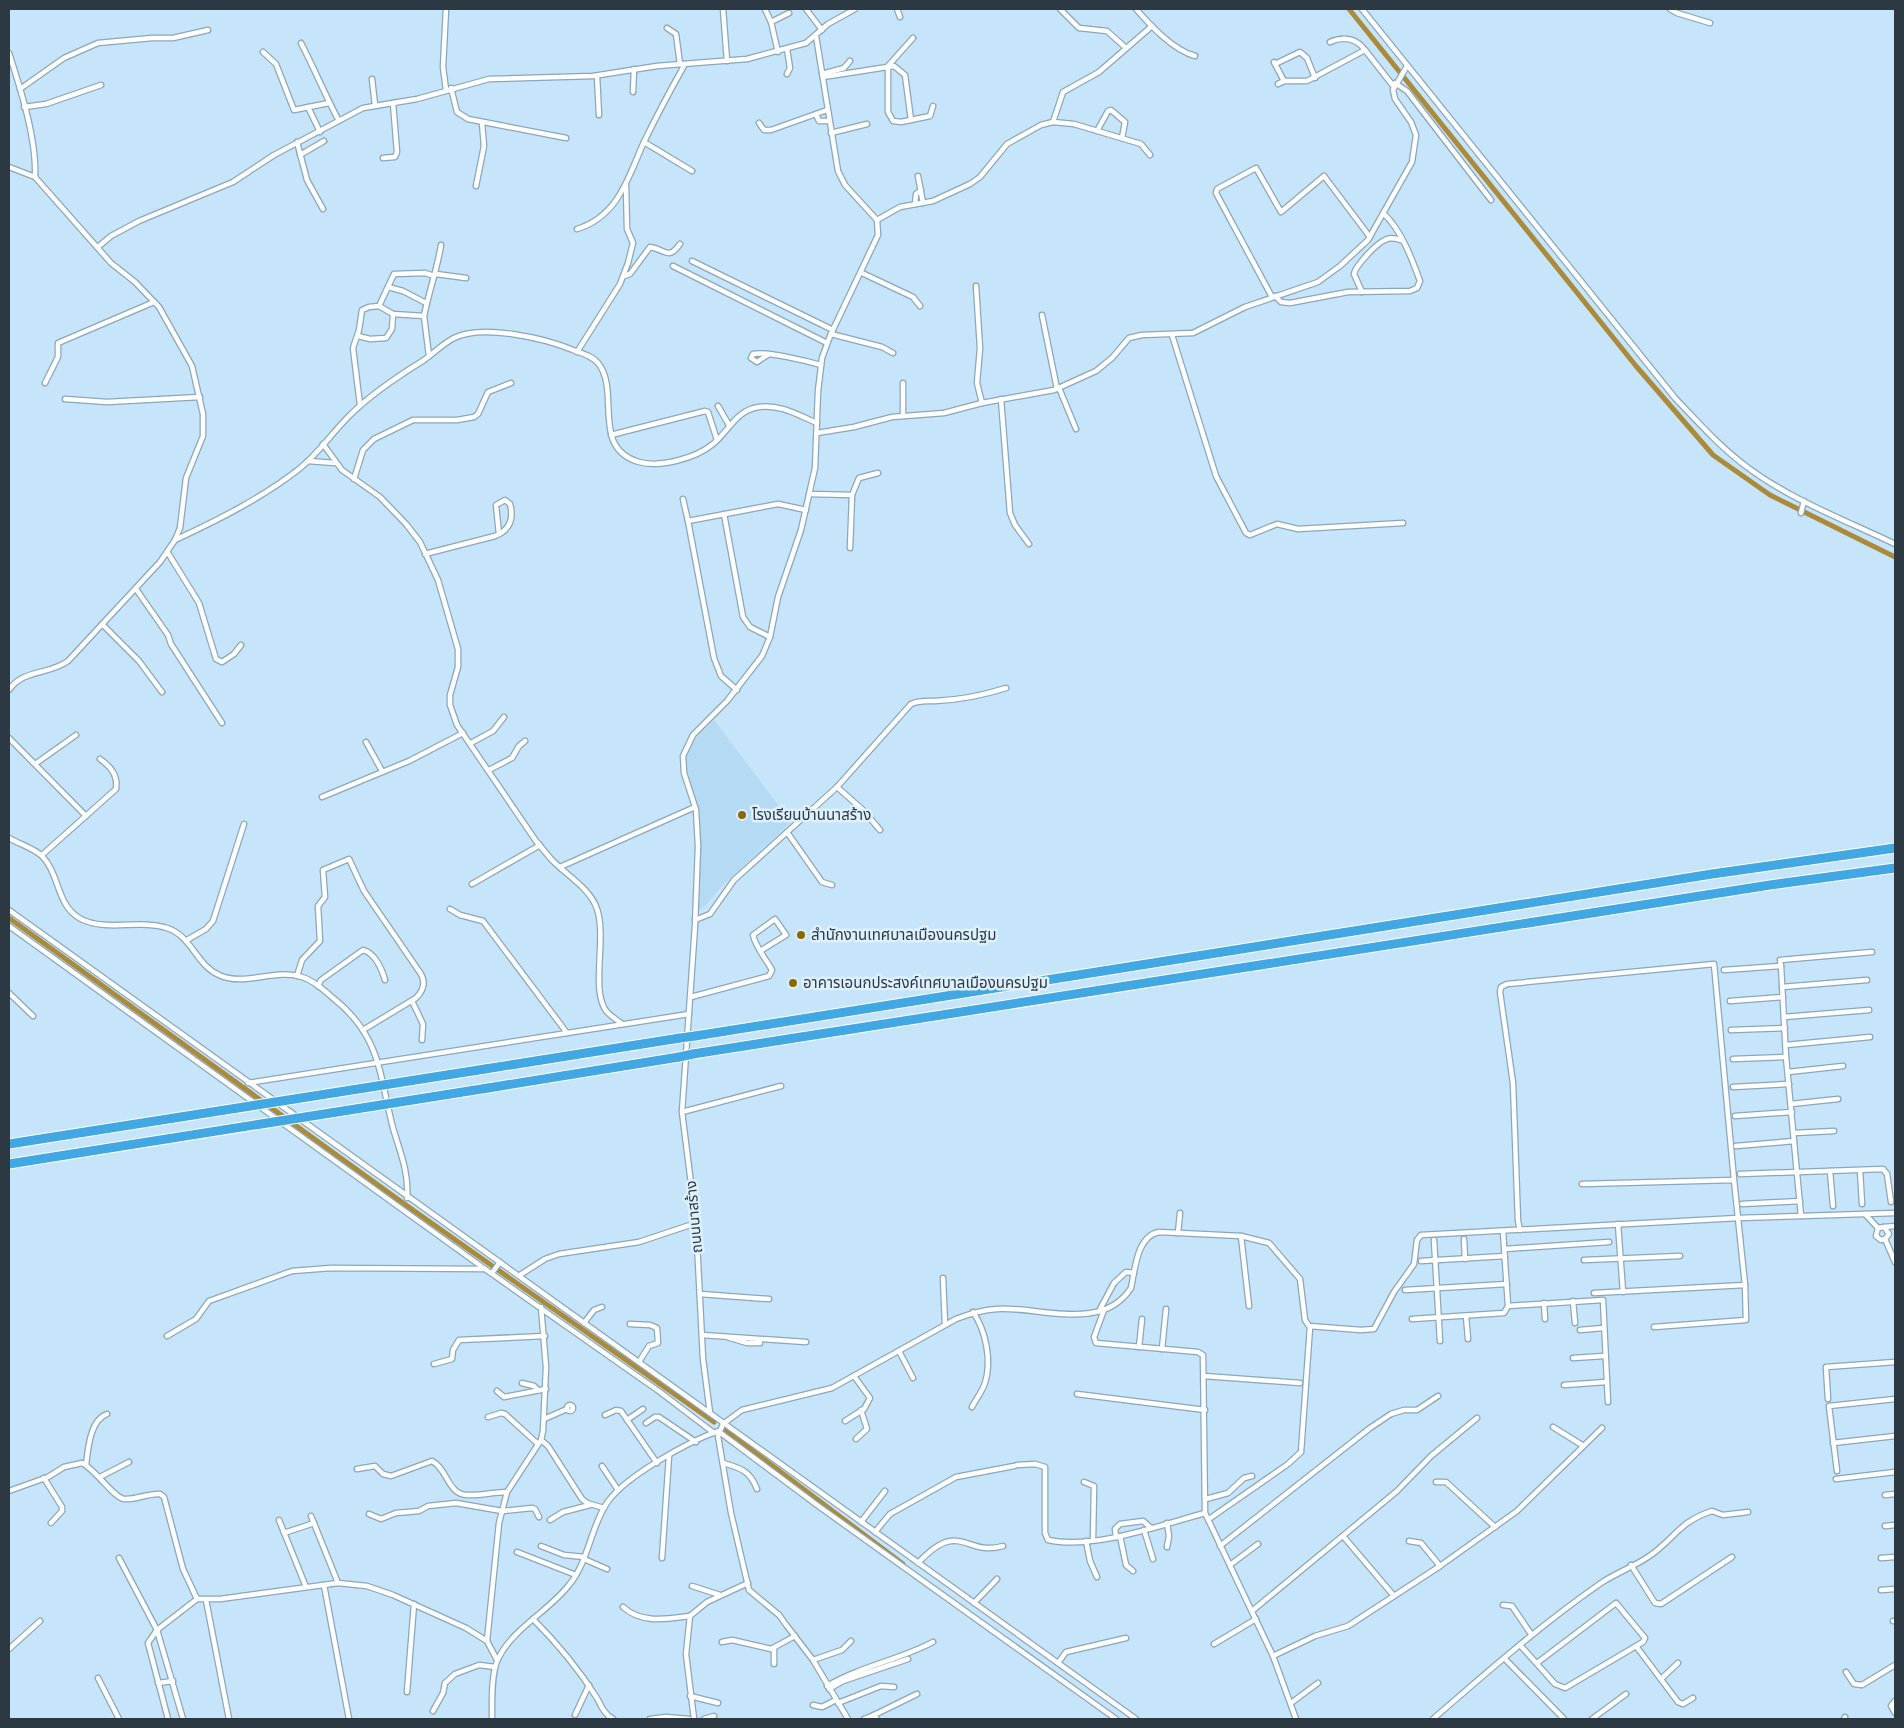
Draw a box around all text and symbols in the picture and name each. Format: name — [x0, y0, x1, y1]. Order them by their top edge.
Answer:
place label: โรงเรียนบ้านนาสร้าง — [752, 806, 871, 824]
marker: โรงเรียนบ้านนาสร้าง — [736, 809, 748, 821]
place label: สำนักงานเทศบาลเมืองนครปฐม — [811, 926, 996, 944]
marker: สำนักงานเทศบาลเมืองนครปฐม — [795, 929, 807, 941]
place label: อาคารเอนกประสงค์เทศบาลเมืองนครปฐม — [803, 974, 1048, 992]
marker: อาคารเอนกประสงค์เทศบาลเมืองนครปฐม — [787, 977, 799, 989]
street label: ถนนนาสร้าง — [682, 1180, 706, 1254]

